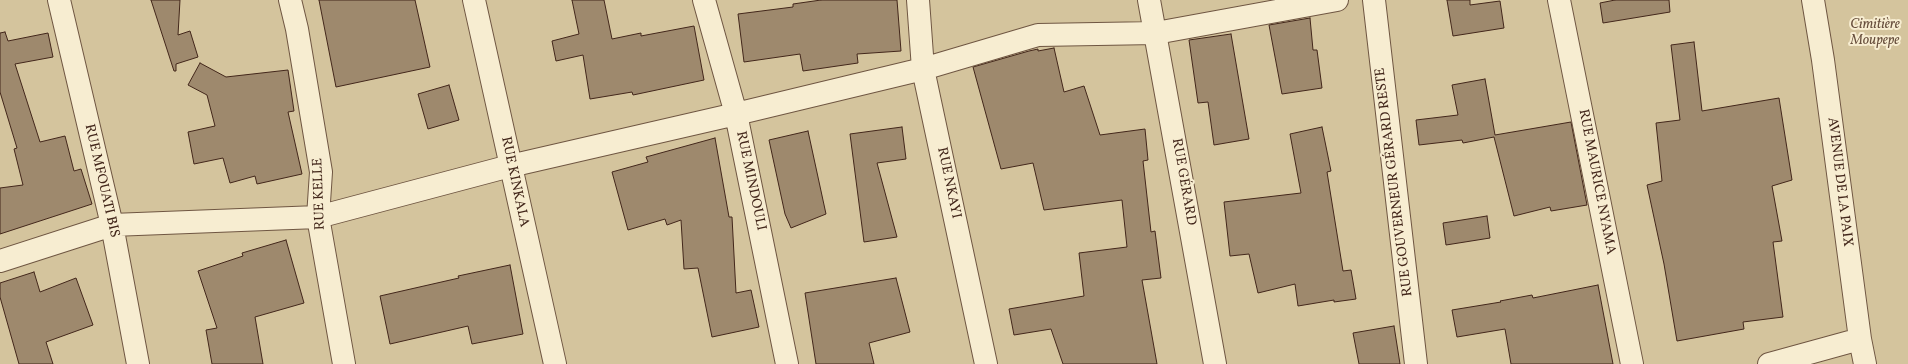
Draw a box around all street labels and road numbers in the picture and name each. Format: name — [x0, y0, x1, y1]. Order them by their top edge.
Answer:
street label: RUE GOUVERNEUR GÉRARD RESTE — [1373, 67, 1417, 297]
street label: RUE MAURICE NYAMA — [1574, 108, 1618, 256]
street label: AVENUE DE LA PAIX — [1823, 116, 1855, 248]
street label: RUE MFOUATI BIS — [80, 123, 122, 239]
street label: RUE MINDOULI — [731, 130, 769, 232]
street label: RUE KINKALA — [496, 135, 532, 229]
street label: RUE GÉRARD — [1167, 137, 1199, 227]
street label: RUE NKAYI — [932, 146, 964, 220]
street label: RUE KELLE — [310, 158, 330, 230]

